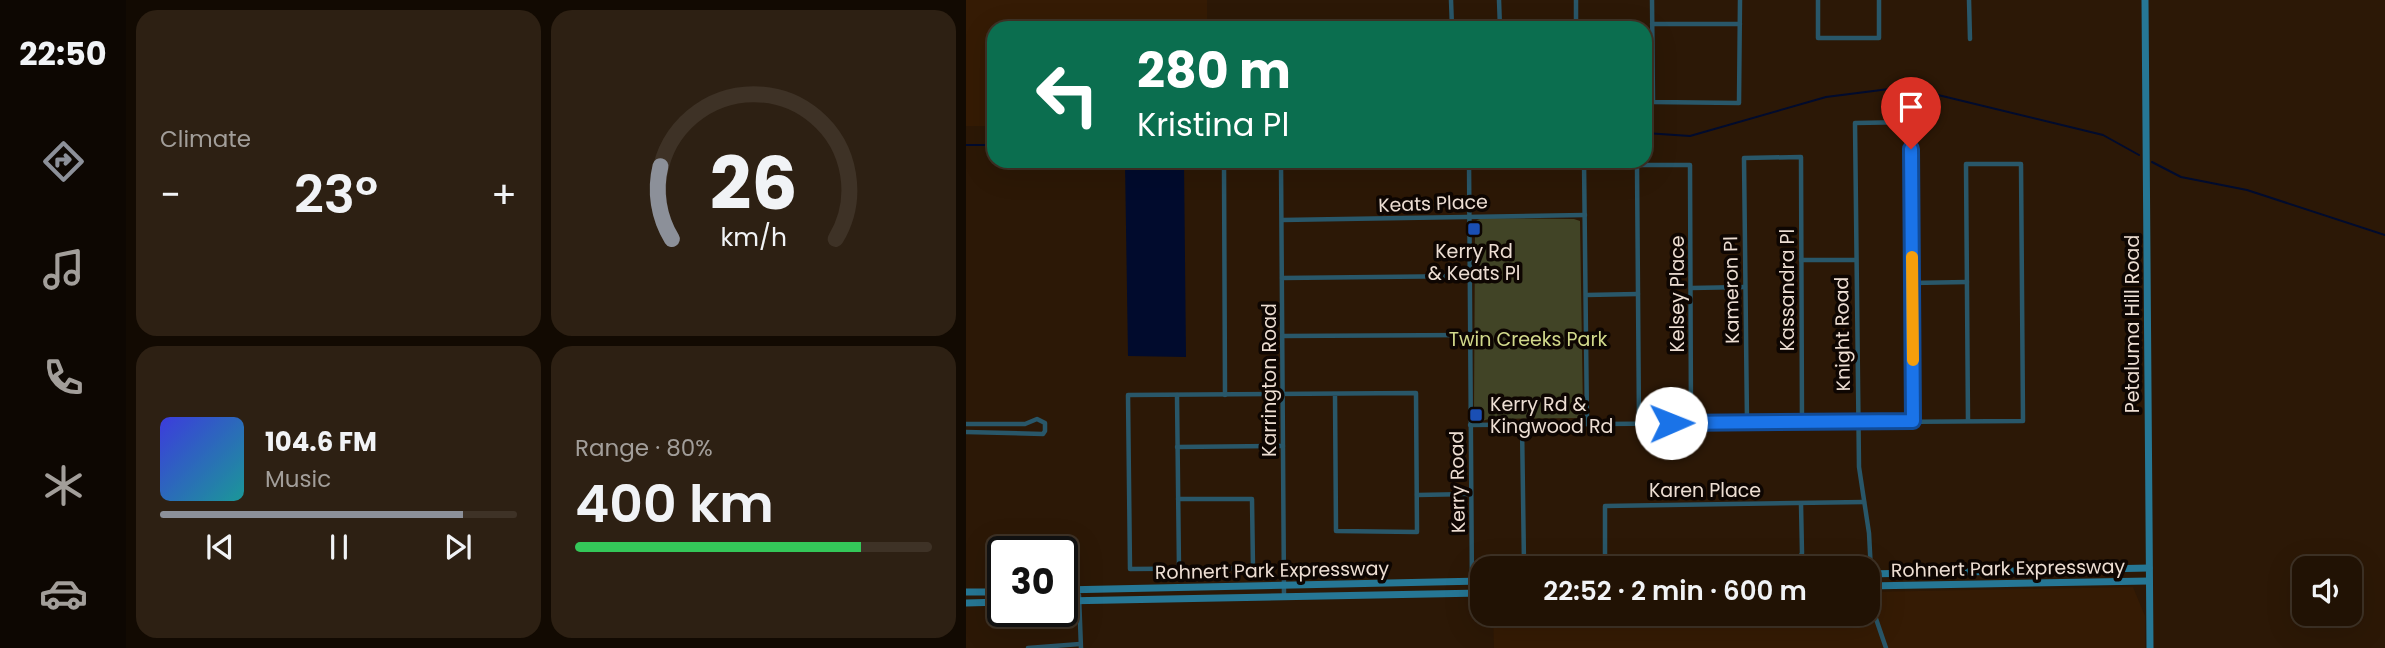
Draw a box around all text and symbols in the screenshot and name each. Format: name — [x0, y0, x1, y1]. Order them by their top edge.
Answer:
text: 22:50 — [19, 31, 107, 76]
text: 280 m — [1137, 37, 1291, 105]
icon: left — [1022, 49, 1113, 140]
pin — [1881, 77, 1941, 149]
icon: arrive — [1892, 88, 1930, 126]
text: Kristina Pl — [1137, 102, 1289, 147]
text: Climate — [160, 123, 251, 155]
text: 26 — [710, 133, 797, 234]
icon: directions — [39, 137, 88, 186]
text: 23° — [294, 158, 378, 231]
text: − — [160, 168, 181, 221]
text: + — [491, 168, 517, 221]
street label: Keats Place — [1378, 188, 1488, 219]
text: km/h — [720, 220, 787, 255]
marker: Kerry Rd & Keats Pl — [1466, 221, 1482, 237]
street label: Kassandra Pl — [1774, 229, 1801, 351]
street label: Kelsey Place — [1664, 235, 1691, 353]
street label: Petaluma Hill Road — [2119, 235, 2146, 413]
street label: Kameron Pl — [1717, 236, 1746, 344]
place label: Kerry Rd & Keats Pl — [1428, 238, 1520, 287]
icon: music — [39, 245, 88, 294]
street label: Knight Road — [1828, 276, 1857, 392]
street label: Karrington Road — [1256, 303, 1283, 457]
park label: Twin Creeks Park — [1449, 326, 1608, 353]
icon: phone — [39, 353, 88, 402]
position arrow — [1634, 386, 1708, 460]
place label: Kerry Rd & Kingwood Rd — [1490, 391, 1613, 440]
marker: Kerry Rd & Kingwood Rd — [1468, 407, 1484, 423]
text: 104.6 FM — [265, 424, 377, 460]
street label: Kerry Road — [1443, 431, 1472, 533]
text: Range · 80% — [575, 432, 713, 464]
icon: climate — [39, 461, 88, 510]
text: Music — [265, 463, 331, 495]
text: 400 km — [575, 467, 774, 540]
street label: Karen Place — [1649, 477, 1761, 504]
icon: previous — [201, 528, 239, 566]
icon: pause — [320, 528, 358, 566]
icon: next — [439, 528, 477, 566]
speed limit sign: 30 — [987, 536, 1078, 627]
street label: Rohnert Park Expressway — [1891, 553, 2126, 584]
street label: Rohnert Park Expressway — [1155, 555, 1390, 586]
map controls — [2292, 556, 2362, 626]
button: sound — [2292, 556, 2362, 626]
icon: car — [39, 569, 88, 618]
text: 22:52 · 2 min · 600 m — [1543, 573, 1807, 609]

